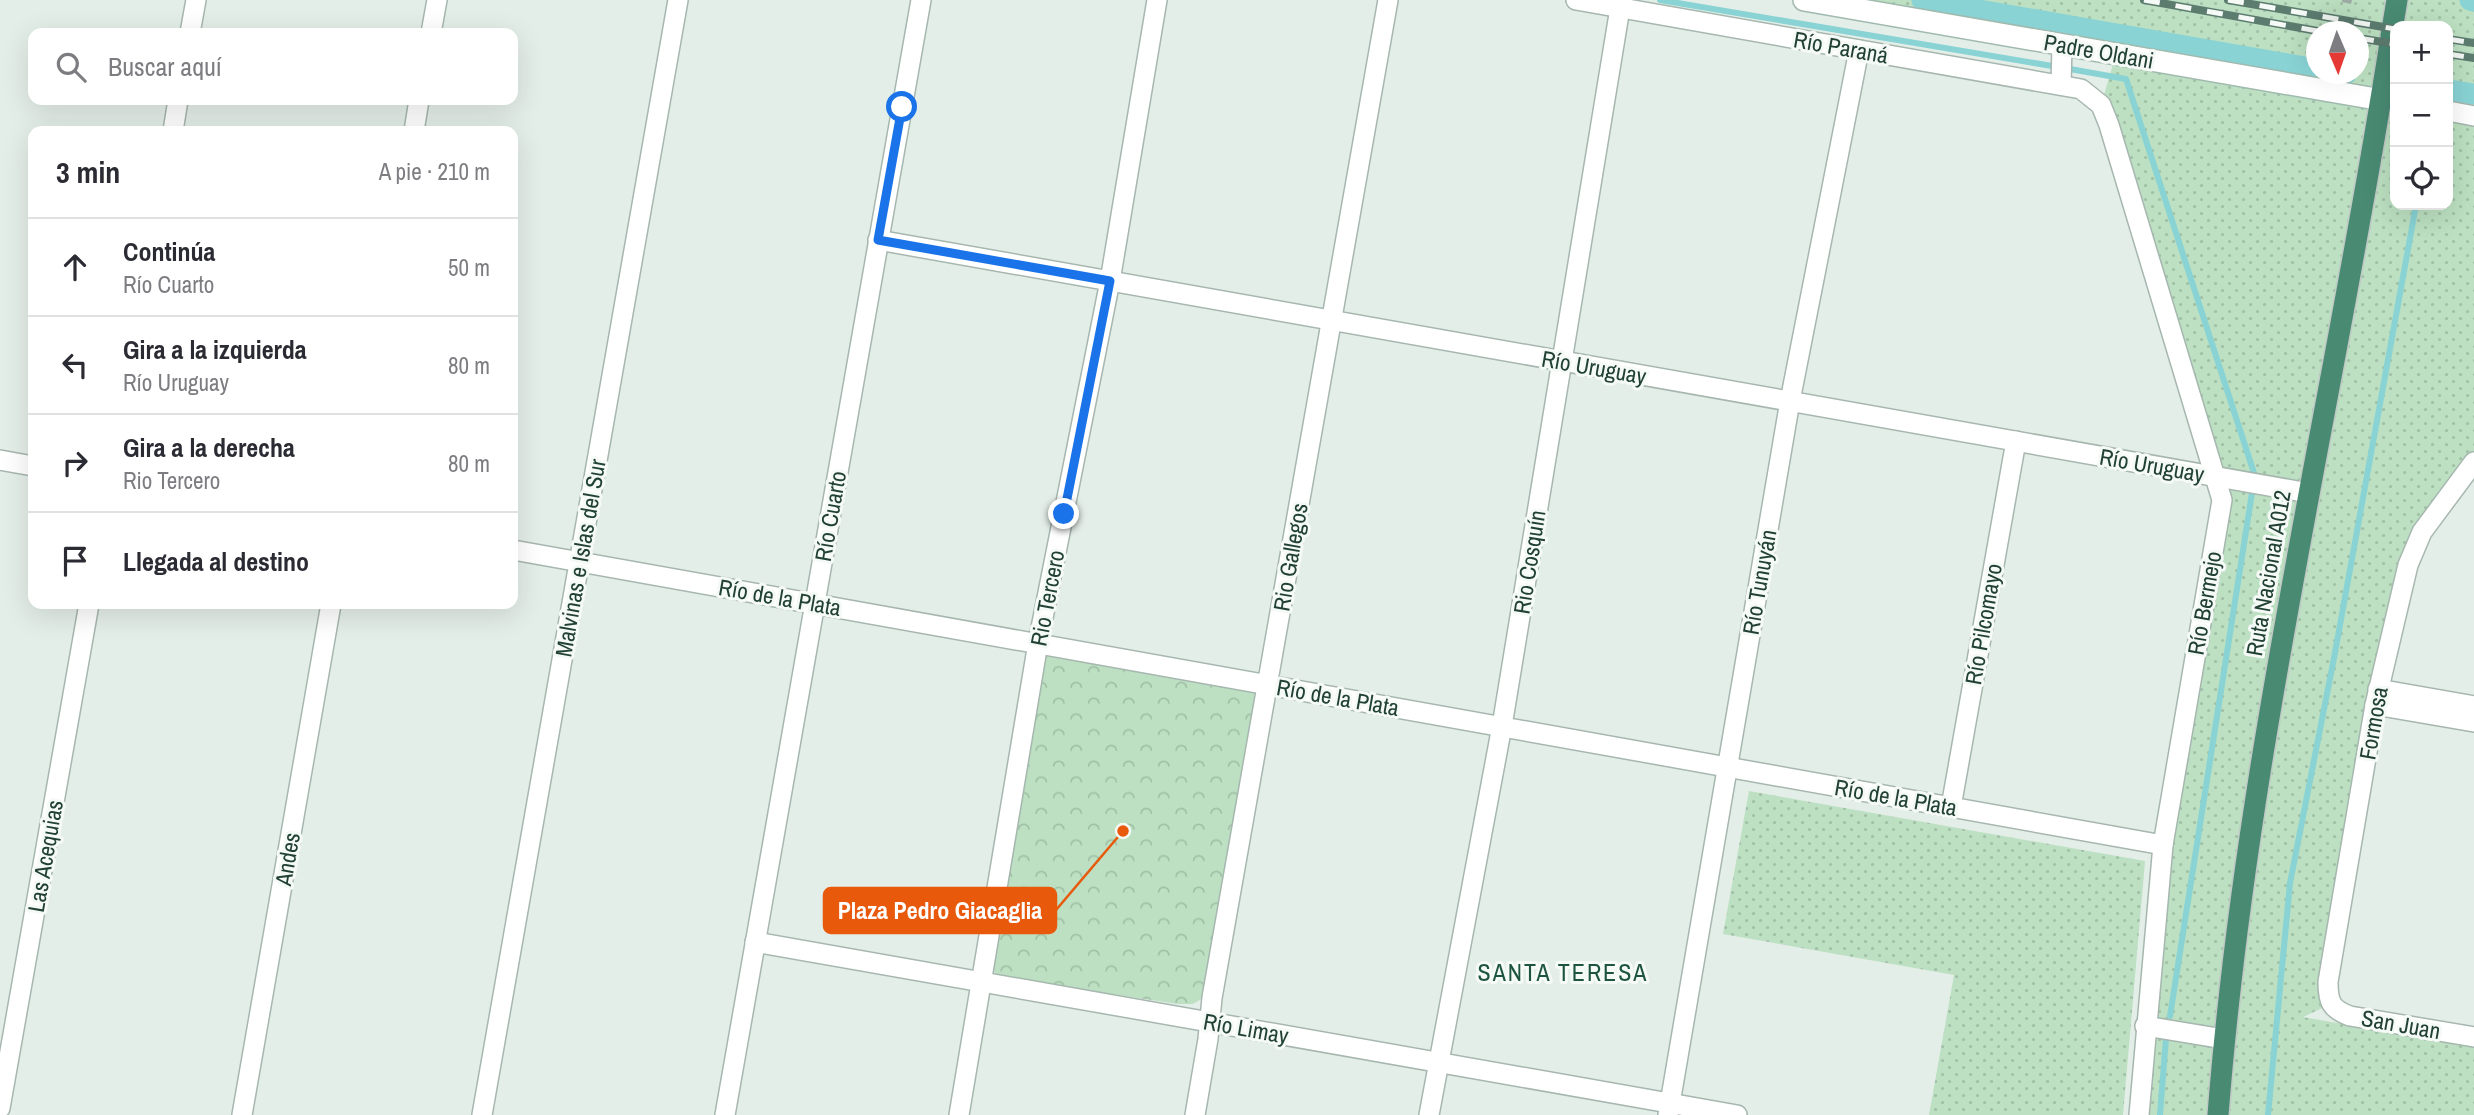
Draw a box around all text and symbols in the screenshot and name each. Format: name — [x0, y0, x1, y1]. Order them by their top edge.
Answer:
north arrow — [2306, 21, 2369, 84]
map controls — [2390, 21, 2453, 210]
button: + — [2390, 21, 2453, 84]
street label: Río Paraná — [1791, 23, 1891, 71]
street label: Padre Oldani — [2042, 26, 2156, 76]
search box — [28, 28, 518, 105]
icon: search — [52, 48, 90, 86]
text: Buscar aquí — [108, 49, 222, 84]
button: − — [2390, 84, 2453, 147]
route start — [886, 91, 917, 122]
button: locate — [2390, 147, 2453, 210]
text: 3 min — [56, 152, 120, 192]
text: A pie · 210 m — [379, 156, 490, 187]
text: Continúa — [123, 234, 215, 269]
icon: ahead — [56, 248, 94, 286]
text: 50 m — [448, 252, 490, 283]
text: Río Cuarto — [123, 269, 214, 300]
text: Gira a la izquierda — [123, 332, 307, 367]
street label: Río Uruguay — [1539, 343, 1649, 392]
icon: left — [56, 346, 94, 384]
text: 80 m — [448, 350, 490, 381]
text: Río Uruguay — [123, 367, 229, 398]
text: Gira a la derecha — [123, 430, 295, 465]
street label: Río Uruguay — [2097, 441, 2207, 490]
icon: right — [56, 444, 94, 482]
text: 80 m — [448, 448, 490, 479]
street label: Malvinas e Islas del Sur — [547, 456, 613, 659]
text: Rio Tercero — [123, 465, 220, 496]
street label: Río Cuarto — [807, 468, 853, 564]
street label: Ruta Nacional A012 — [2238, 488, 2298, 658]
route end — [1048, 498, 1079, 529]
street label: Rio Gallegos — [1265, 501, 1315, 613]
street label: Rio Cosquín — [1505, 508, 1553, 616]
street label: Río Tunuyán — [1735, 527, 1783, 637]
icon: arrive — [56, 542, 94, 580]
text: Llegada al destino — [123, 544, 309, 579]
street label: Rio Tercero — [1023, 547, 1071, 649]
street label: Río Bermejo — [2180, 549, 2228, 657]
street label: Río Pilcomayo — [1957, 561, 2009, 687]
street label: Río de la Plata — [716, 571, 844, 623]
street label: Río de la Plata — [1274, 671, 1402, 723]
street label: Formosa — [2351, 684, 2395, 762]
street label: Río de la Plata — [1832, 771, 1960, 823]
street label: Las Acequias — [20, 798, 70, 914]
street label: Andes — [267, 830, 307, 889]
callout: Plaza Pedro Giacaglia — [824, 888, 1056, 933]
text: Plaza Pedro Giacaglia — [838, 894, 1042, 926]
district label: SANTA TERESA — [1478, 956, 1648, 988]
street label: San Juan — [2359, 1002, 2443, 1046]
street label: Río Limay — [1201, 1005, 1292, 1051]

